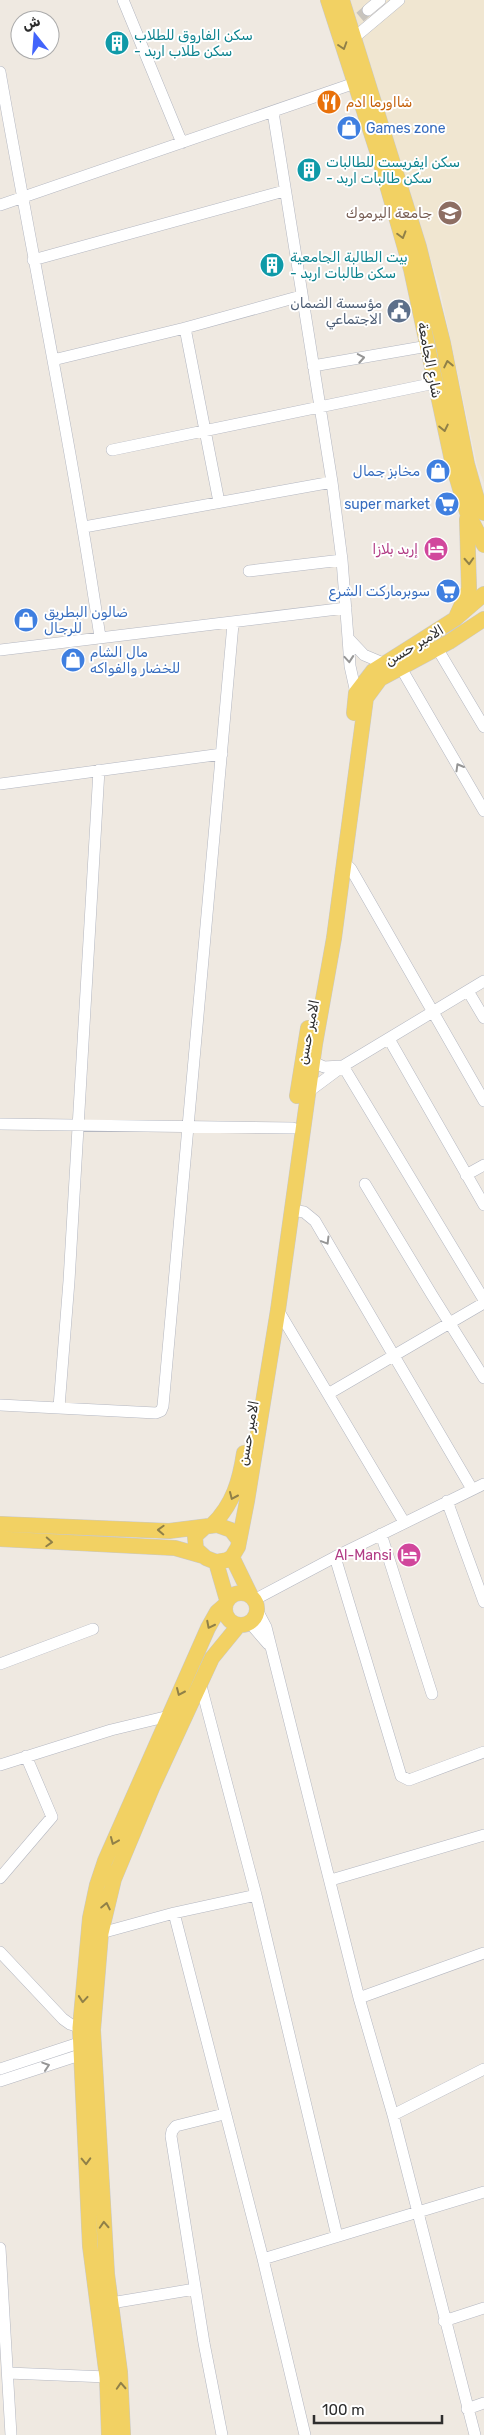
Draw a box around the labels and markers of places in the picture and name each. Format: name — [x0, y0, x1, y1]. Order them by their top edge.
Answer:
place label: سكن الفاروق للطلاب - سكن طلاب اربد — [134, 27, 253, 60]
building icon: سكن الفاروق للطلاب - سكن طلاب اربد — [104, 30, 130, 56]
restaurant icon: شااورما ادم — [316, 89, 342, 115]
place label: شااورما ادم — [346, 94, 412, 112]
shop icon: Games zone — [336, 115, 362, 141]
place label: Games zone — [366, 120, 446, 137]
place label: سكن ايفريست للطالبات - سكن طالبات اربد — [326, 154, 460, 187]
building icon: سكن ايفريست للطالبات - سكن طالبات اربد — [296, 157, 322, 183]
school or university icon: جامعة اليرموك — [437, 200, 463, 226]
place label: جامعة اليرموك — [346, 205, 432, 222]
place label: بيت الطالبة الجامعية - سكن طالبات اربد — [290, 249, 408, 282]
building icon: بيت الطالبة الجامعية - سكن طالبات اربد — [259, 252, 285, 278]
place label: مؤسسة الضمان الاجتماعي — [290, 295, 382, 330]
public building icon: مؤسسة الضمان الاجتماعي — [386, 298, 412, 324]
shop icon: مخابز جمال — [425, 458, 451, 484]
place label: مخابز جمال — [353, 463, 420, 480]
supermarket icon: super market — [434, 491, 460, 517]
place label: super market — [344, 496, 431, 513]
hotel icon: إربد بلازا — [423, 536, 449, 562]
place label: إربد بلازا — [372, 541, 418, 558]
supermarket icon: سوبرماركت الشرع — [435, 578, 461, 604]
place label: سوبرماركت الشرع — [329, 583, 430, 602]
place label: ضالون البطريق للرجال — [44, 604, 128, 637]
shop icon: ضالون البطريق للرجال — [13, 607, 39, 633]
place label: مال الشام للخضار والفواكه — [90, 644, 180, 677]
shop icon: مال الشام للخضار والفواكه — [60, 647, 86, 673]
hotel icon: Al-Mansi — [396, 1542, 422, 1568]
place label: Al-Mansi — [335, 1547, 392, 1564]

